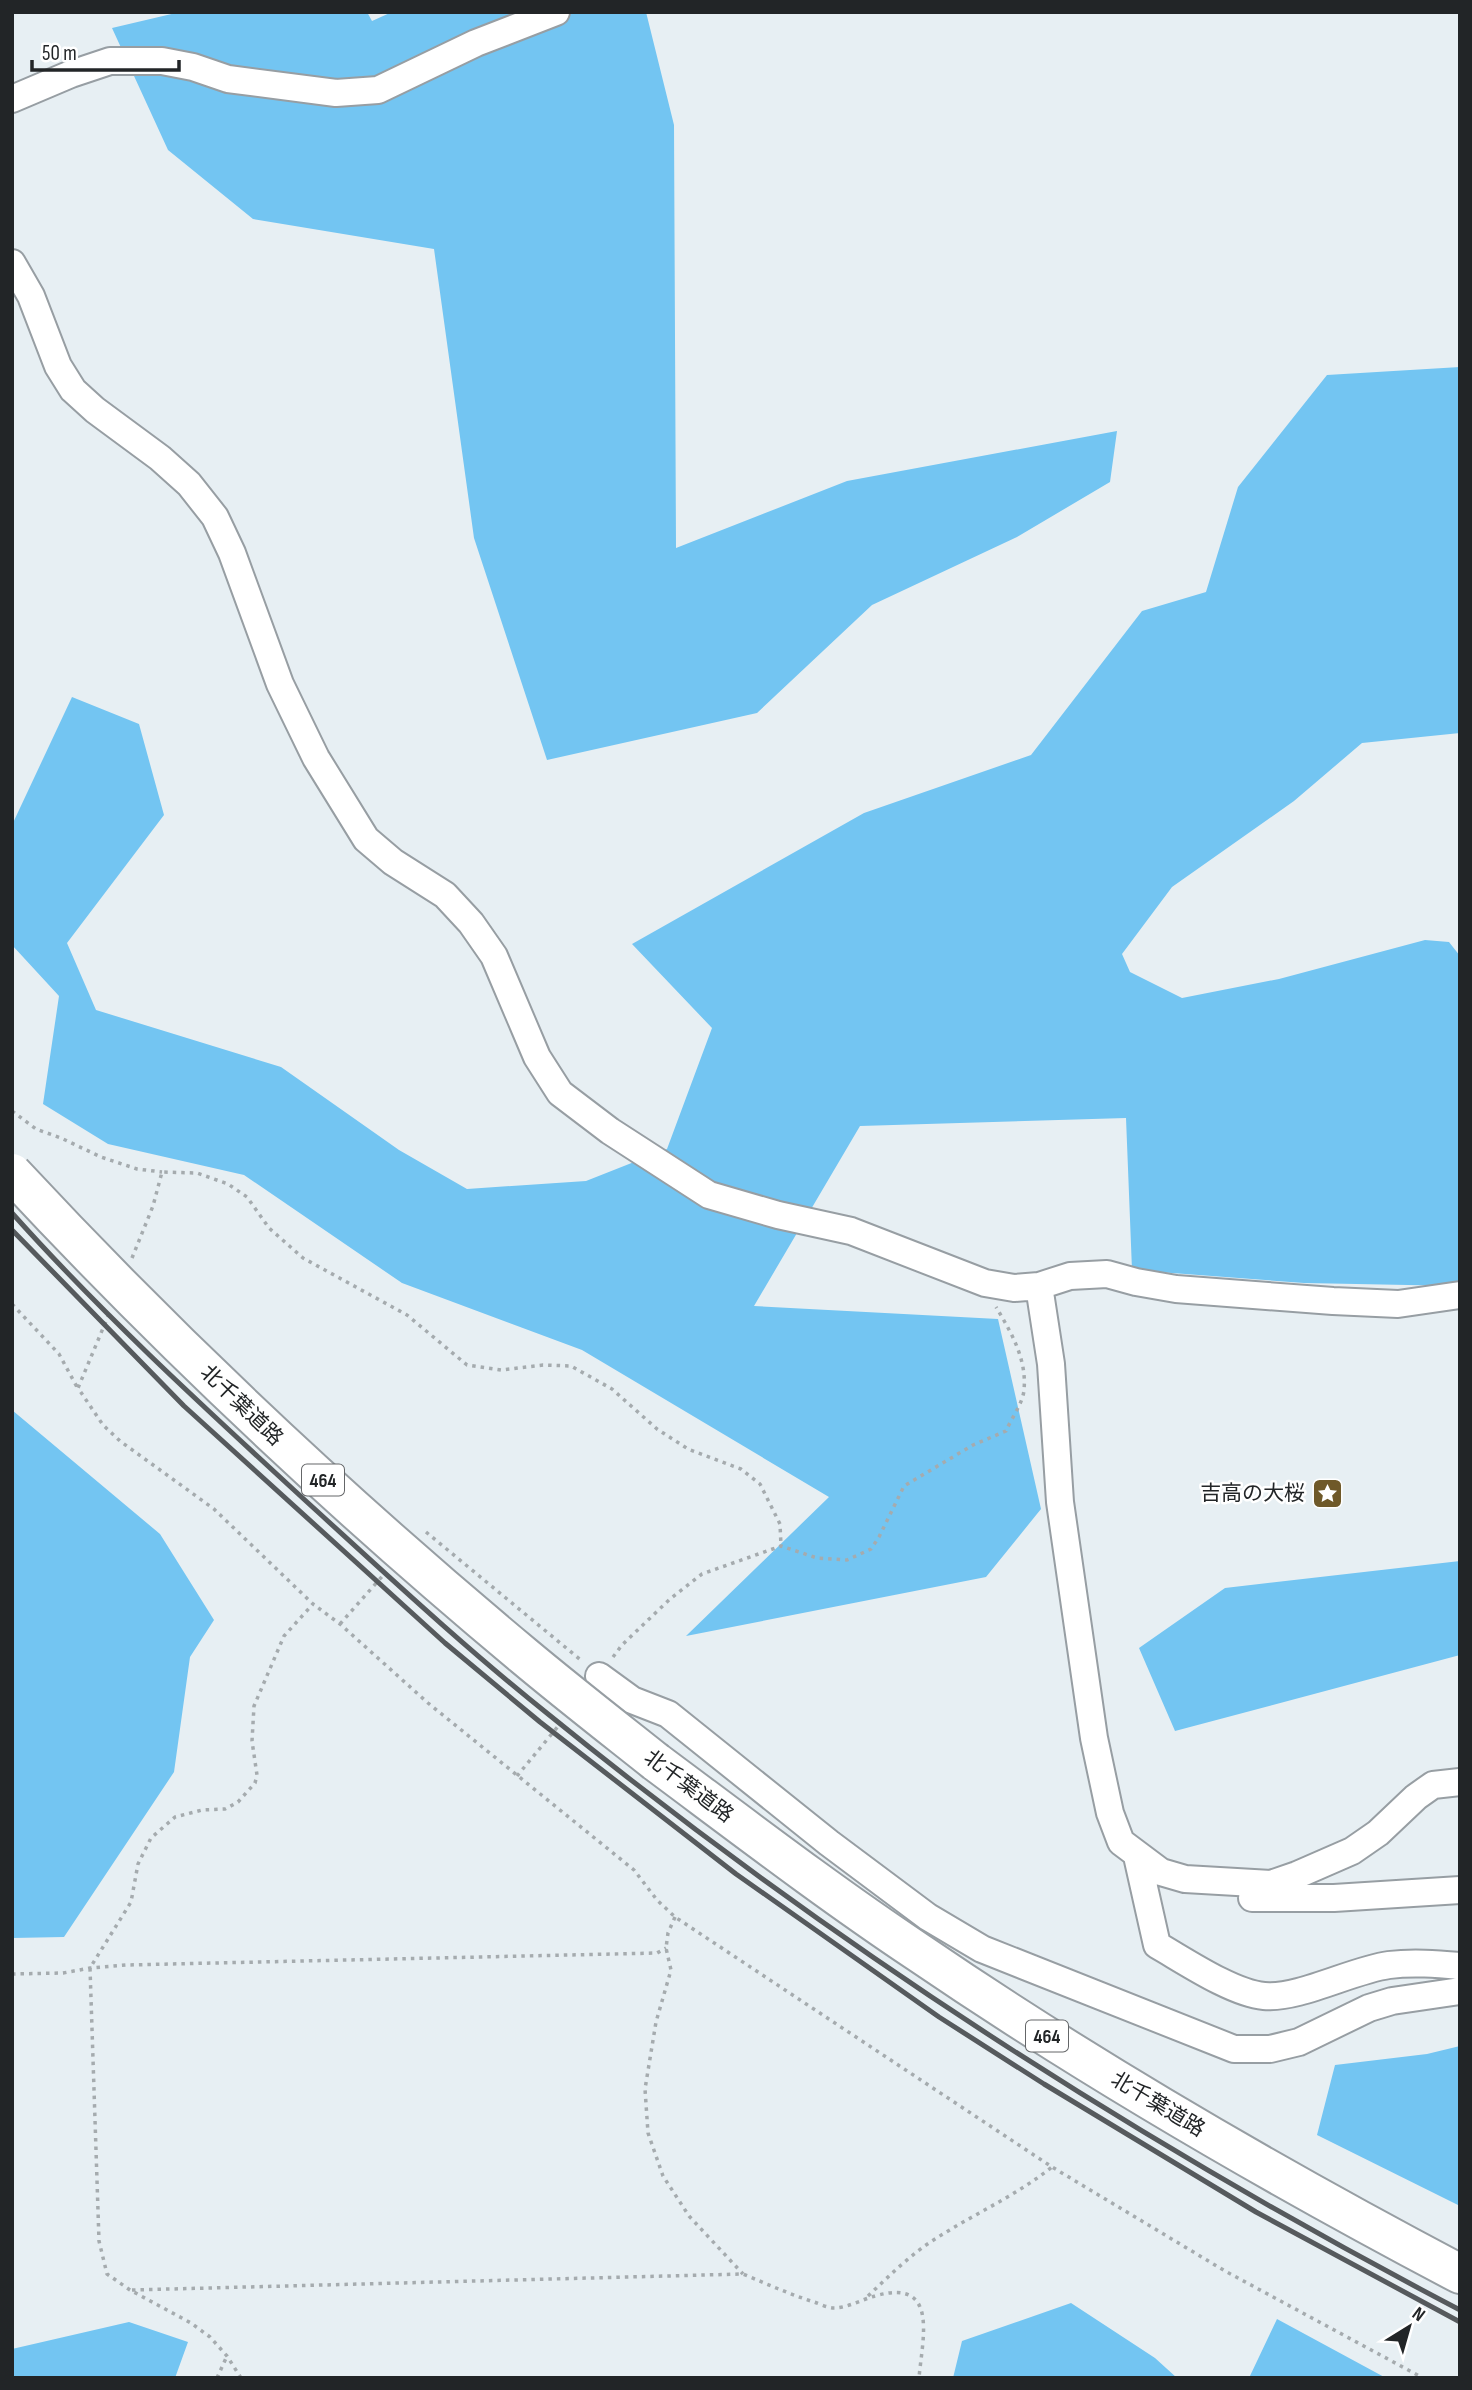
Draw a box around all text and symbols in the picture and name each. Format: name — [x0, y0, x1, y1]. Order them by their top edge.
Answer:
scale bar — [32, 28, 178, 72]
text: 50 m — [42, 41, 77, 66]
street label: 北千葉道路 — [195, 1360, 288, 1451]
road number: 464 — [302, 1464, 344, 1496]
place icon: 吉高の大桜 — [1311, 1476, 1345, 1510]
place label: 吉高の大桜 — [1200, 1481, 1305, 1506]
street label: 北千葉道路 — [639, 1745, 738, 1828]
road number: 464 — [1026, 2020, 1068, 2052]
street label: 北千葉道路 — [1106, 2067, 1209, 2142]
north arrow — [1374, 2292, 1444, 2362]
text: N — [1407, 2302, 1429, 2327]

